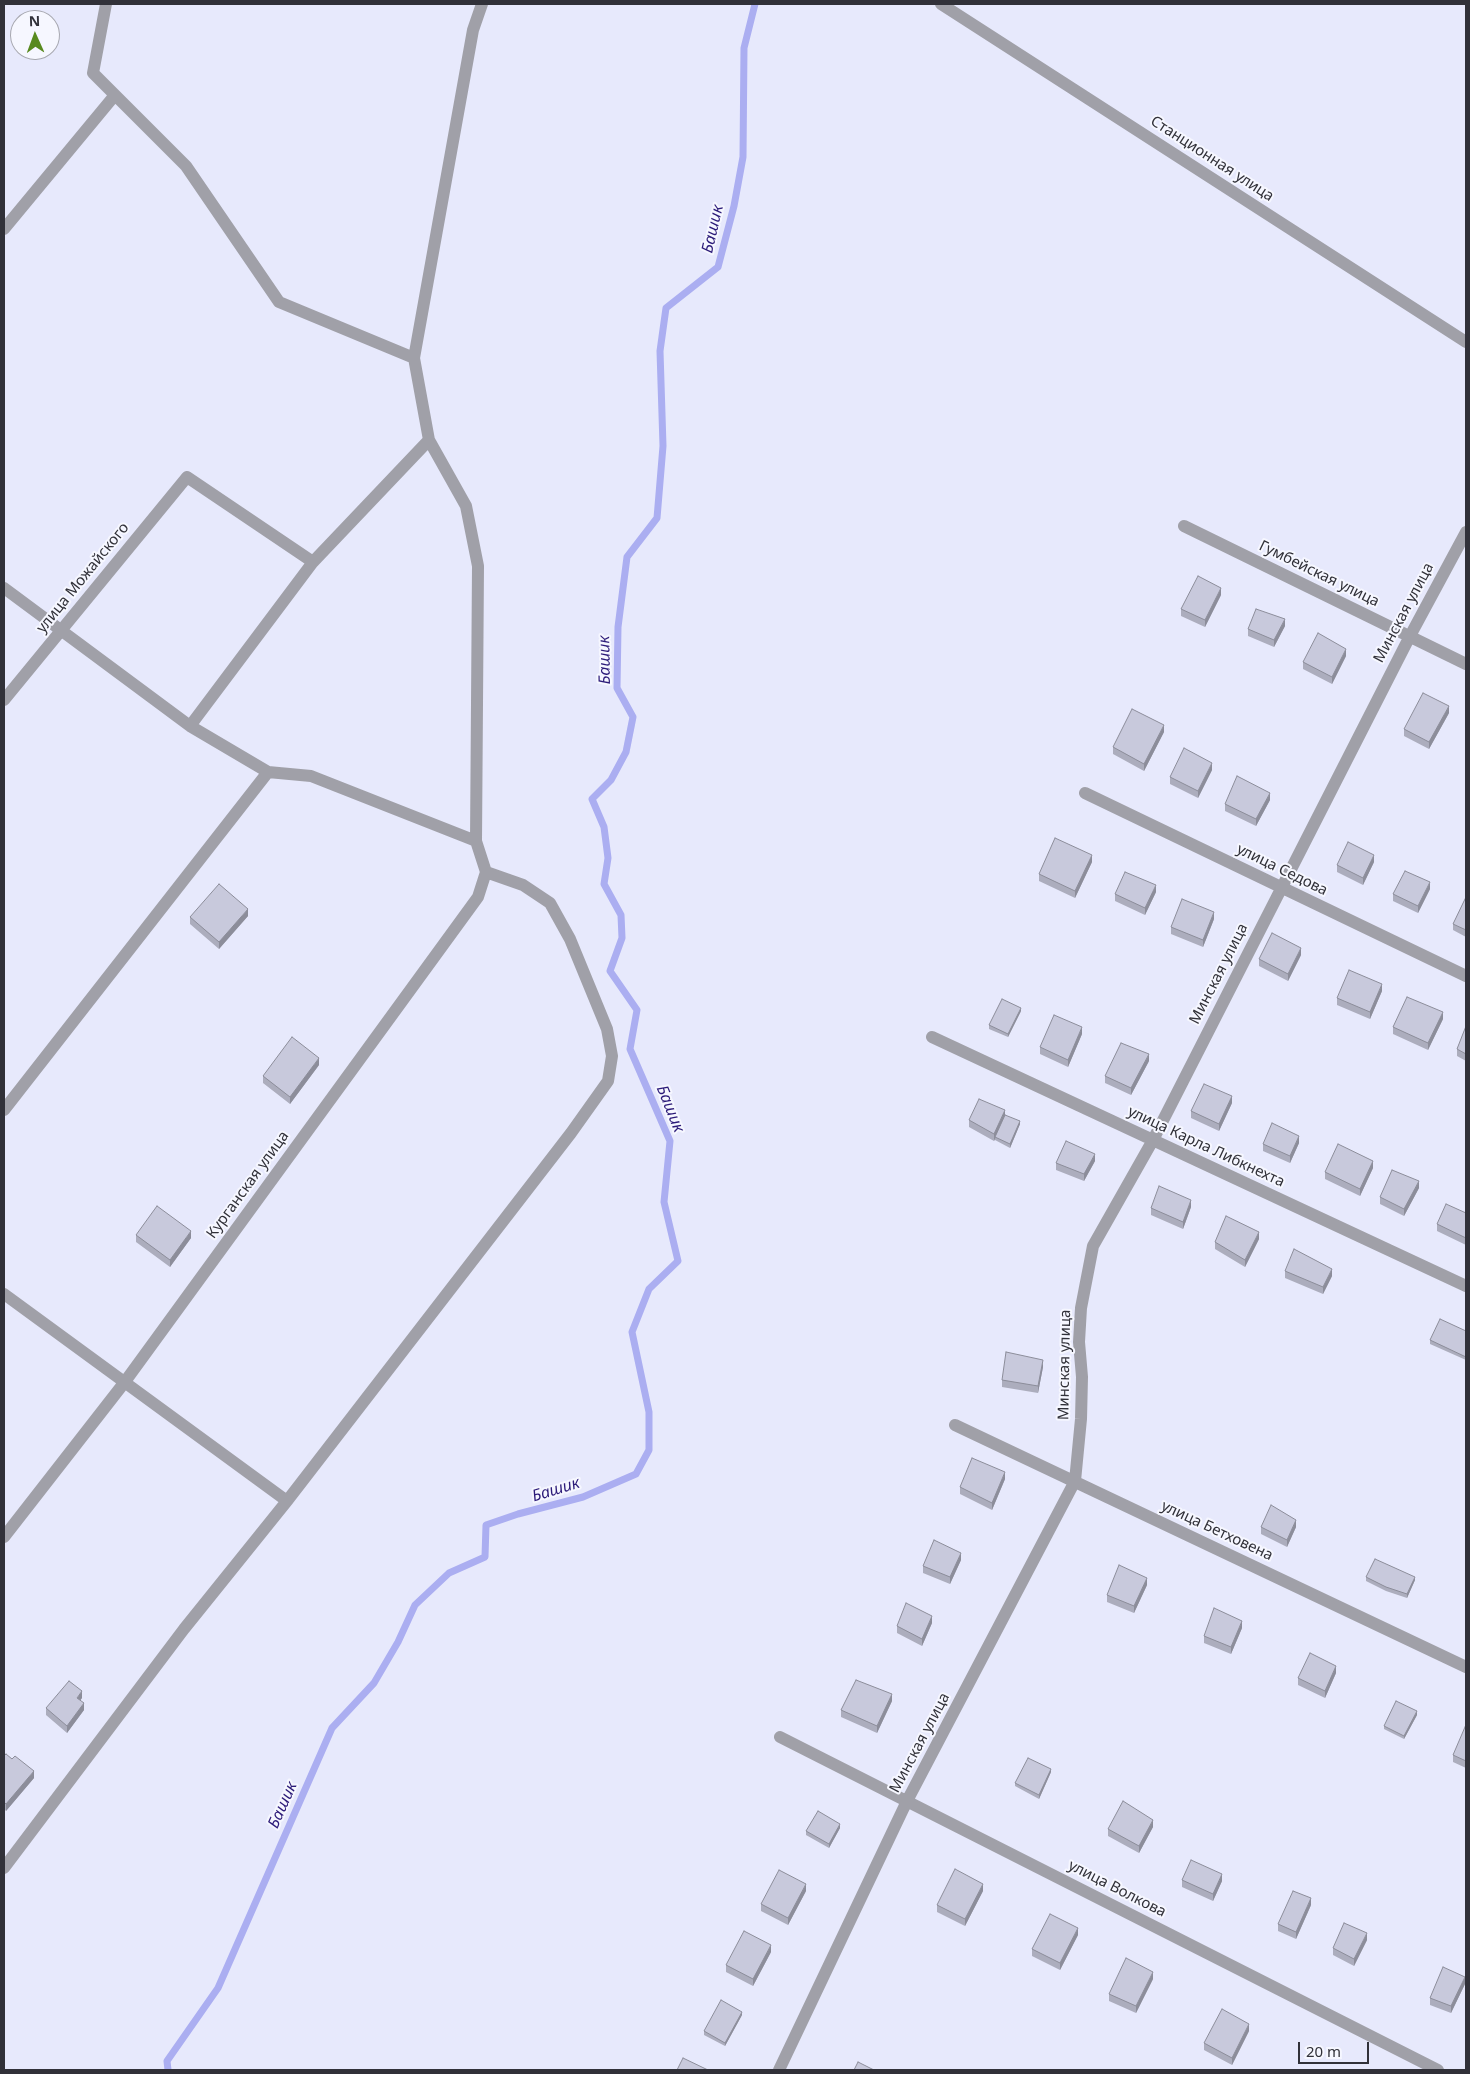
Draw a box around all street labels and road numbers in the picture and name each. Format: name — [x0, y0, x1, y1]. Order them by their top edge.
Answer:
street label: Станционная улица — [1147, 112, 1277, 206]
street label: улица Можайского — [33, 519, 133, 637]
street label: Гумбейская улица — [1256, 537, 1382, 611]
street label: Минская улица — [1370, 560, 1438, 666]
street label: улица Седова — [1234, 840, 1330, 900]
street label: Минская улица — [1186, 921, 1252, 1027]
street label: улица Карла Либкнехта — [1125, 1103, 1287, 1191]
street label: Курганская улица — [203, 1128, 293, 1242]
street label: Минская улица — [1055, 1310, 1075, 1420]
street label: улица Бетховена — [1158, 1497, 1276, 1565]
street label: Минская улица — [886, 1690, 954, 1796]
street label: улица Волкова — [1065, 1857, 1169, 1921]

